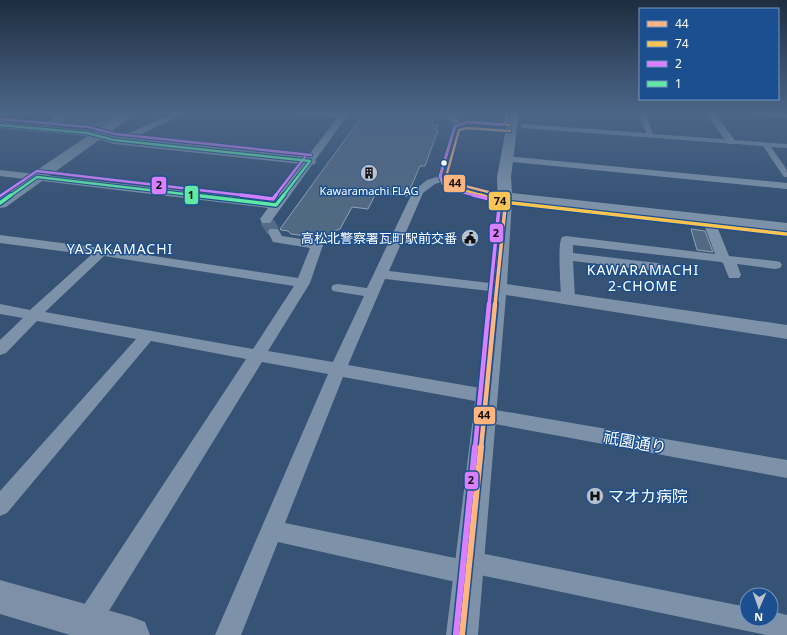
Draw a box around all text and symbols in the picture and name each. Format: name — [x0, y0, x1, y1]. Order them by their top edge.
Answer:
legend — [639, 8, 779, 100]
text: 44 — [675, 15, 689, 32]
text: 74 — [675, 35, 689, 52]
text: 2 — [675, 55, 682, 72]
text: 1 — [675, 75, 682, 92]
unlabelled marker — [439, 158, 449, 168]
building icon: Kawaramachi FLAG — [359, 163, 379, 183]
line badge: 44 — [443, 174, 466, 193]
text: 44 — [449, 175, 462, 190]
line badge: 2 — [151, 176, 167, 195]
text: 2 — [156, 177, 162, 192]
place label: Kawaramachi FLAG — [320, 183, 418, 198]
line badge: 1 — [184, 185, 199, 205]
text: 1 — [188, 187, 194, 202]
line badge: 74 — [488, 191, 511, 211]
text: 74 — [494, 193, 507, 208]
line badge: 2 — [489, 223, 504, 243]
text: 2 — [493, 225, 499, 240]
public building icon: 高松北警察署瓦町駅前交番 — [460, 228, 480, 248]
place label: 高松北警察署瓦町駅前交番 — [301, 229, 457, 247]
district label: YASAKAMACHI — [67, 239, 173, 258]
district label: KAWARAMACHI 2-CHOME — [587, 260, 699, 295]
line badge: 44 — [473, 406, 496, 425]
text: 44 — [478, 407, 491, 422]
street label: 祇園通り — [602, 426, 668, 458]
line badge: 2 — [464, 471, 479, 490]
text: 2 — [468, 472, 474, 487]
place label: マオカ病院 — [608, 485, 688, 507]
hospital icon: マオカ病院 — [585, 486, 605, 506]
north arrow — [739, 587, 779, 627]
text: N — [754, 610, 763, 625]

